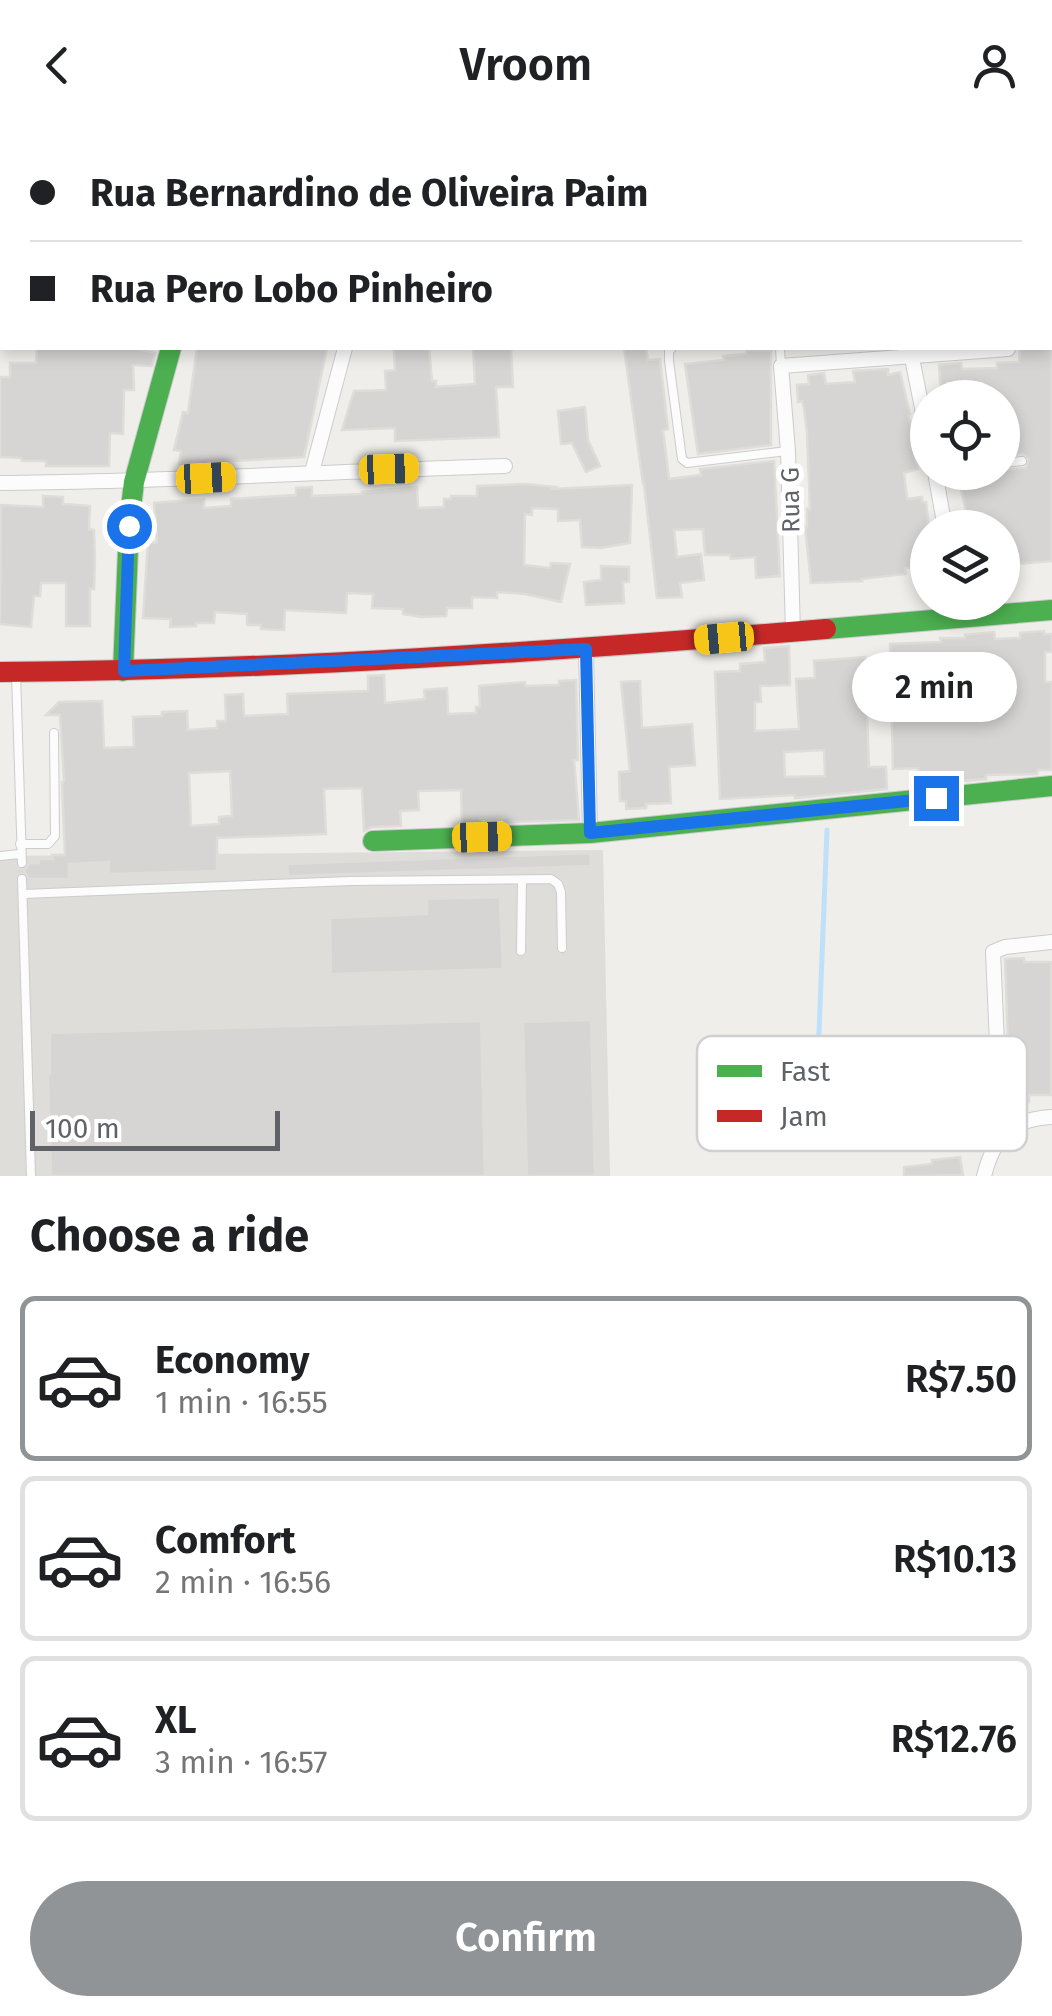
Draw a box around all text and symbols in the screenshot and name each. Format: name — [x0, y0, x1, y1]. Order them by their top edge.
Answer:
icon: back — [30, 38, 85, 93]
text: Vroom — [460, 38, 592, 92]
icon: person — [967, 38, 1022, 93]
text: Rua Bernardino de Oliveira Paim — [90, 170, 648, 216]
text: Rua Pero Lobo Pinheiro — [90, 266, 493, 312]
map controls — [910, 380, 1020, 620]
button: locate — [910, 380, 1020, 490]
car — [358, 453, 420, 485]
car — [175, 461, 237, 495]
street label: Rua G — [775, 467, 807, 533]
route start — [107, 504, 152, 549]
button: layers — [910, 510, 1020, 620]
car — [693, 620, 755, 656]
callout: 2 min — [854, 653, 1018, 723]
text: 2 min — [895, 668, 974, 706]
route end — [914, 776, 959, 821]
car — [451, 821, 513, 853]
legend — [697, 1036, 1027, 1151]
text: Fast — [780, 1055, 831, 1088]
text: Jam — [780, 1100, 828, 1133]
scale bar — [30, 1106, 280, 1150]
text: 100 m — [45, 1112, 120, 1145]
text: Choose a ride — [30, 1209, 309, 1263]
icon: car — [35, 1334, 125, 1424]
text: Economy — [155, 1337, 310, 1383]
text: R$7.50 — [905, 1356, 1017, 1402]
text: 1 min · 16:55 — [155, 1383, 328, 1421]
icon: car — [35, 1514, 125, 1604]
text: Comfort — [155, 1517, 296, 1563]
text: R$10.13 — [893, 1536, 1017, 1582]
text: 2 min · 16:56 — [155, 1563, 331, 1601]
icon: car — [35, 1694, 125, 1784]
text: XL — [155, 1697, 197, 1743]
text: R$12.76 — [891, 1716, 1017, 1762]
text: 3 min · 16:57 — [155, 1743, 327, 1781]
button: Confirm — [30, 1881, 1022, 1996]

